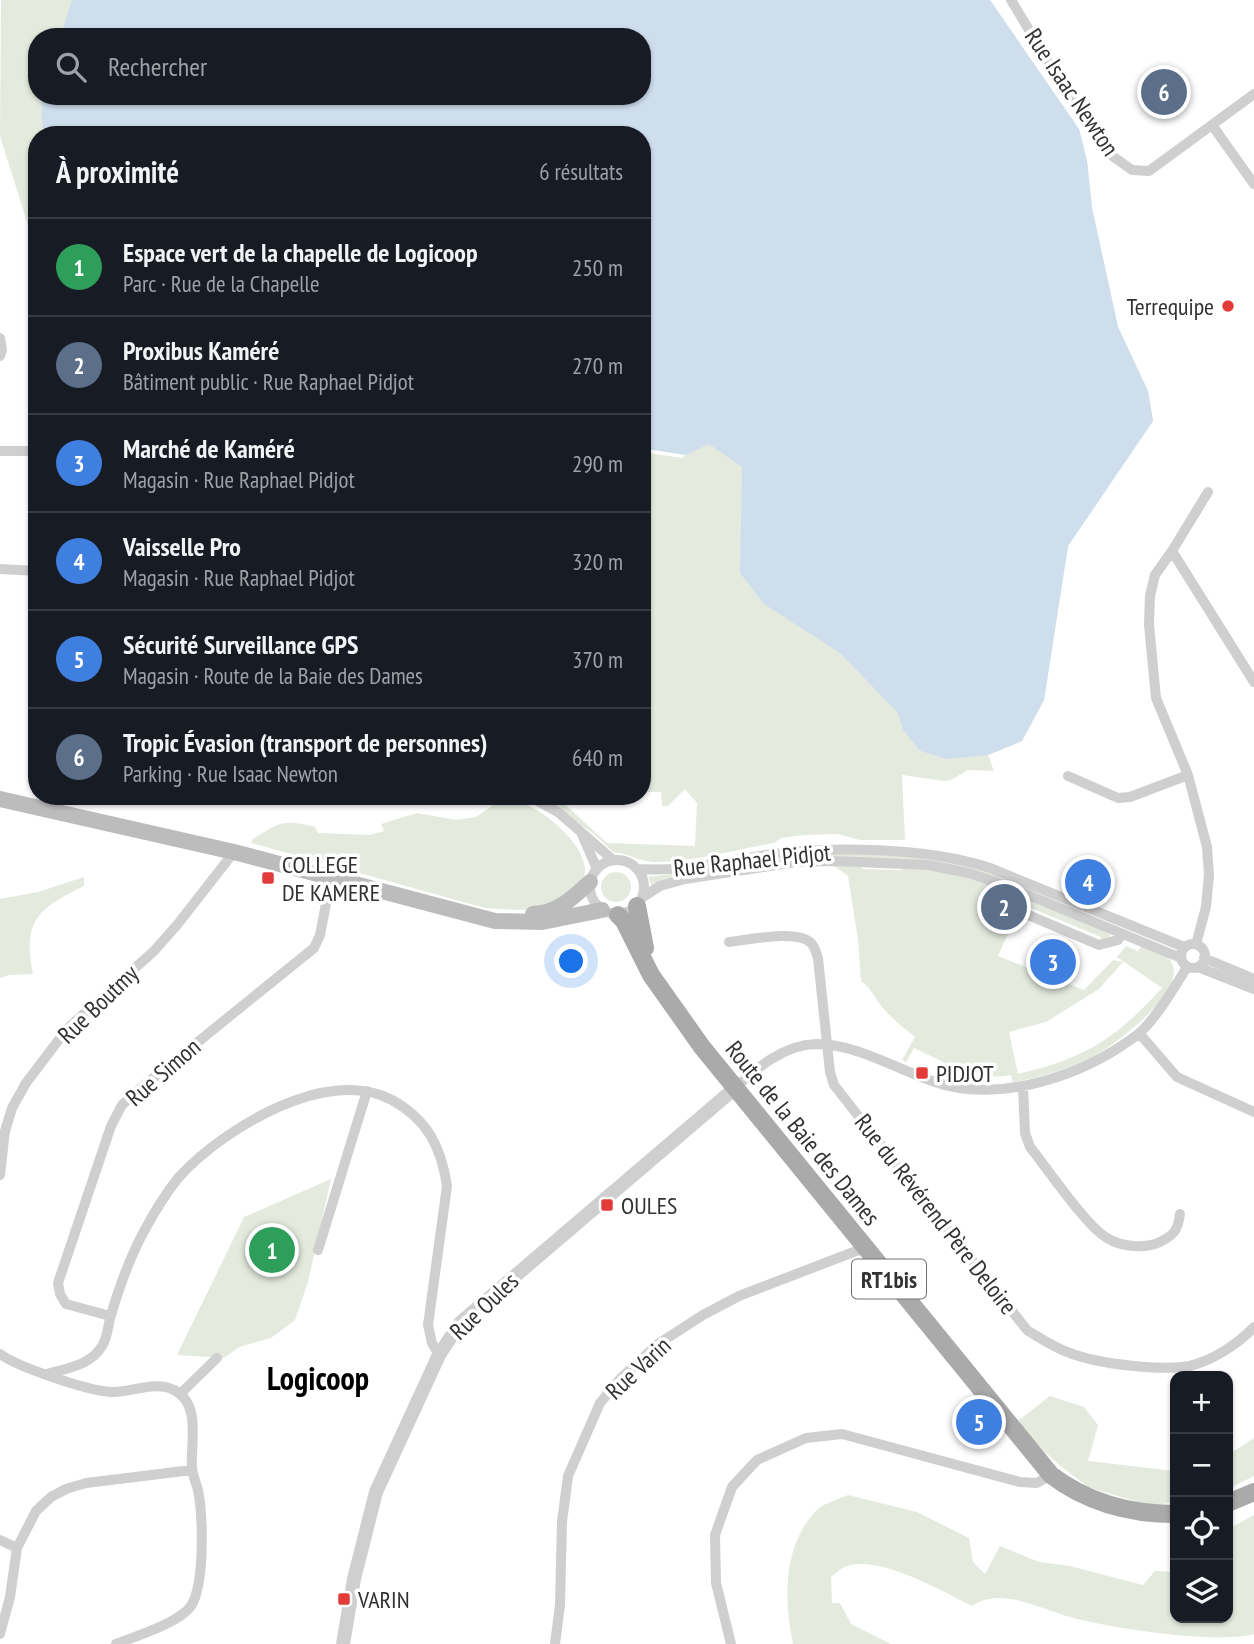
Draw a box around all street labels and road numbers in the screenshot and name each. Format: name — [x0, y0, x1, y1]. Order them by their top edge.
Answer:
street label: Rue Isaac Newton — [1018, 22, 1126, 162]
street label: Rue Raphael Pidjot — [672, 836, 832, 884]
street label: Rue Boutmy — [51, 958, 145, 1050]
street label: Rue Simon — [119, 1031, 207, 1113]
street label: Route de la Baie des Dames — [719, 1034, 887, 1232]
street label: Rue du Révérend Père Deloire — [848, 1107, 1024, 1321]
road number: RT1bis — [852, 1260, 926, 1298]
street label: Rue Oules — [443, 1266, 525, 1346]
street label: Rue Varin — [599, 1330, 677, 1406]

